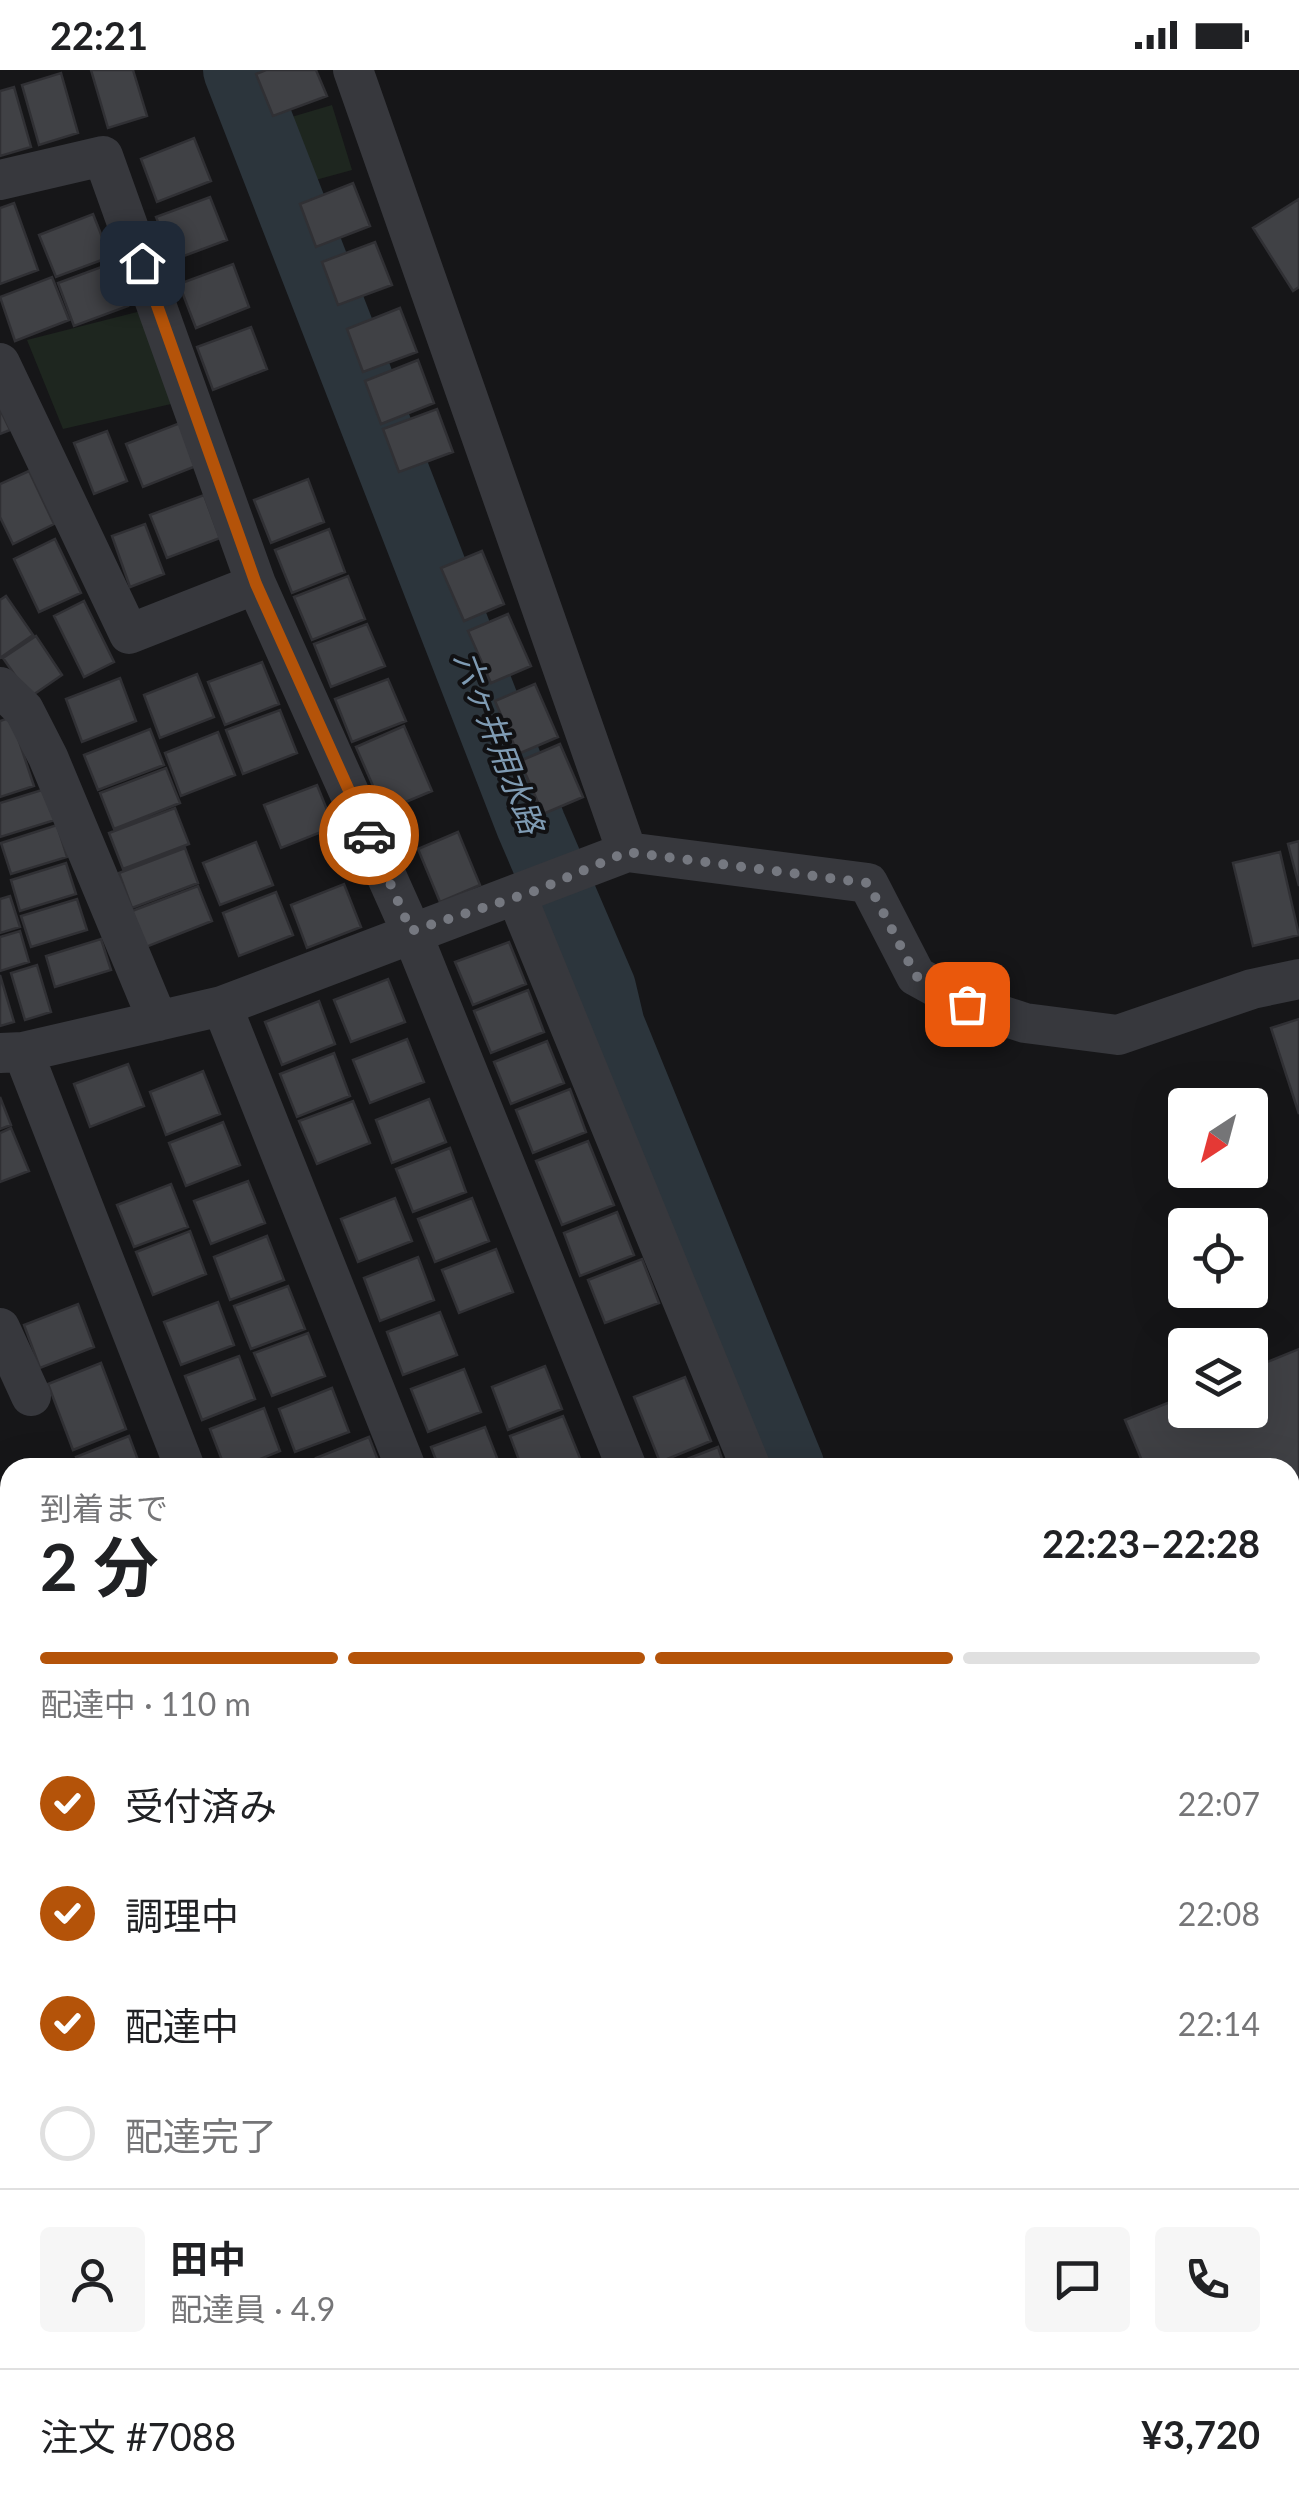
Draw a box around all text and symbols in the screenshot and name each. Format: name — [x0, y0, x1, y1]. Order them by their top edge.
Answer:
text: 22:21 — [50, 12, 148, 58]
pin — [100, 221, 185, 306]
icon: home — [115, 236, 170, 291]
water label: 六ヶ井用水路 — [447, 645, 554, 841]
courier — [319, 785, 419, 885]
icon: car — [342, 808, 397, 863]
pin — [925, 962, 1010, 1047]
icon: bag — [940, 977, 995, 1032]
north arrow — [1168, 1088, 1268, 1188]
map controls — [1168, 1088, 1268, 1428]
button: locate — [1168, 1208, 1268, 1308]
button: layers — [1168, 1328, 1268, 1428]
text: 到着まで — [40, 1488, 168, 1527]
text: 22:23–22:28 — [1042, 1520, 1260, 1566]
text: 2 分 — [40, 1527, 159, 1605]
text: 配達中 · 110 m — [40, 1684, 251, 1723]
icon: check — [40, 1776, 95, 1831]
text: 受付済み — [125, 1782, 277, 1828]
text: 22:07 — [1178, 1784, 1260, 1823]
icon: check — [40, 1886, 95, 1941]
text: 調理中 — [125, 1892, 239, 1938]
text: 22:08 — [1178, 1894, 1260, 1933]
icon: check — [40, 1996, 95, 2051]
text: 配達中 — [125, 2002, 239, 2048]
text: 22:14 — [1178, 2004, 1260, 2043]
text: 配達完了 — [125, 2112, 277, 2158]
button: person — [40, 2227, 145, 2332]
button: chat — [1025, 2227, 1130, 2332]
button: phone — [1155, 2227, 1260, 2332]
text: 田中 — [170, 2235, 246, 2281]
text: 配達員 · 4.9 — [170, 2289, 335, 2328]
text: ¥3,720 — [1141, 2411, 1260, 2457]
text: 注文 #7088 — [40, 2413, 236, 2459]

